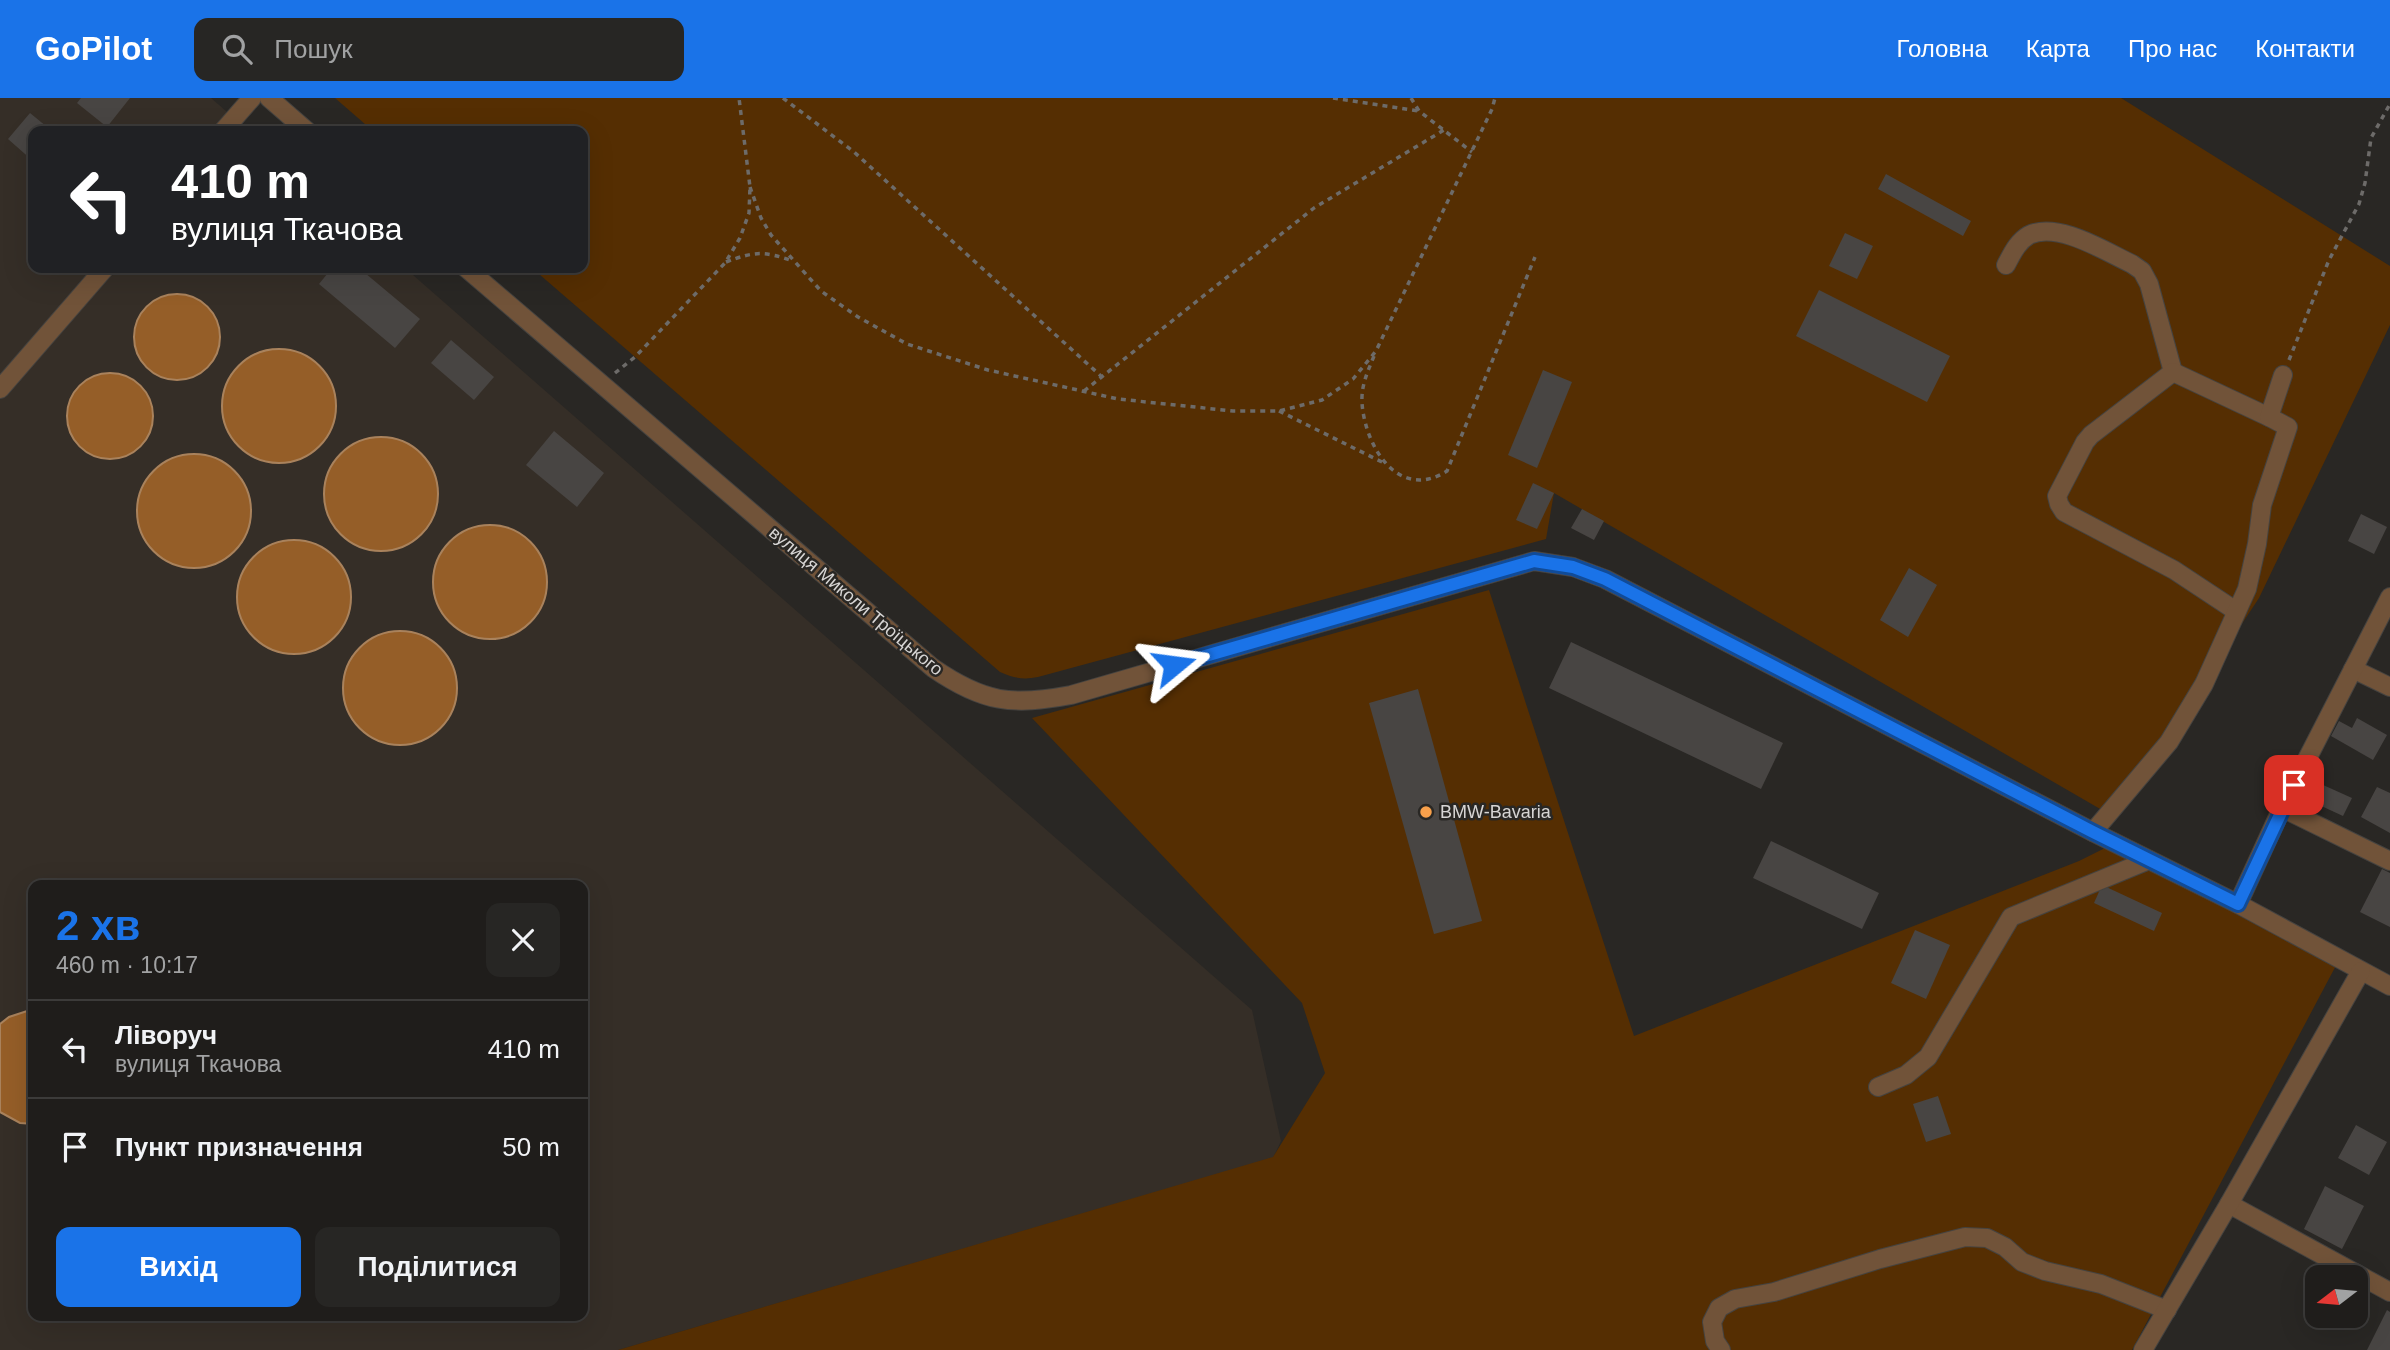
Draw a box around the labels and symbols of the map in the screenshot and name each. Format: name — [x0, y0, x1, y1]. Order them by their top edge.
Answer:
street label: вулиця Миколи Троїцького — [765, 522, 947, 680]
position arrow — [1137, 628, 1211, 702]
pin — [2264, 755, 2324, 815]
place label: BMW-Bavaria — [1440, 802, 1552, 822]
marker: BMW-Bavaria — [1418, 804, 1434, 820]
north arrow — [2305, 1265, 2368, 1328]

